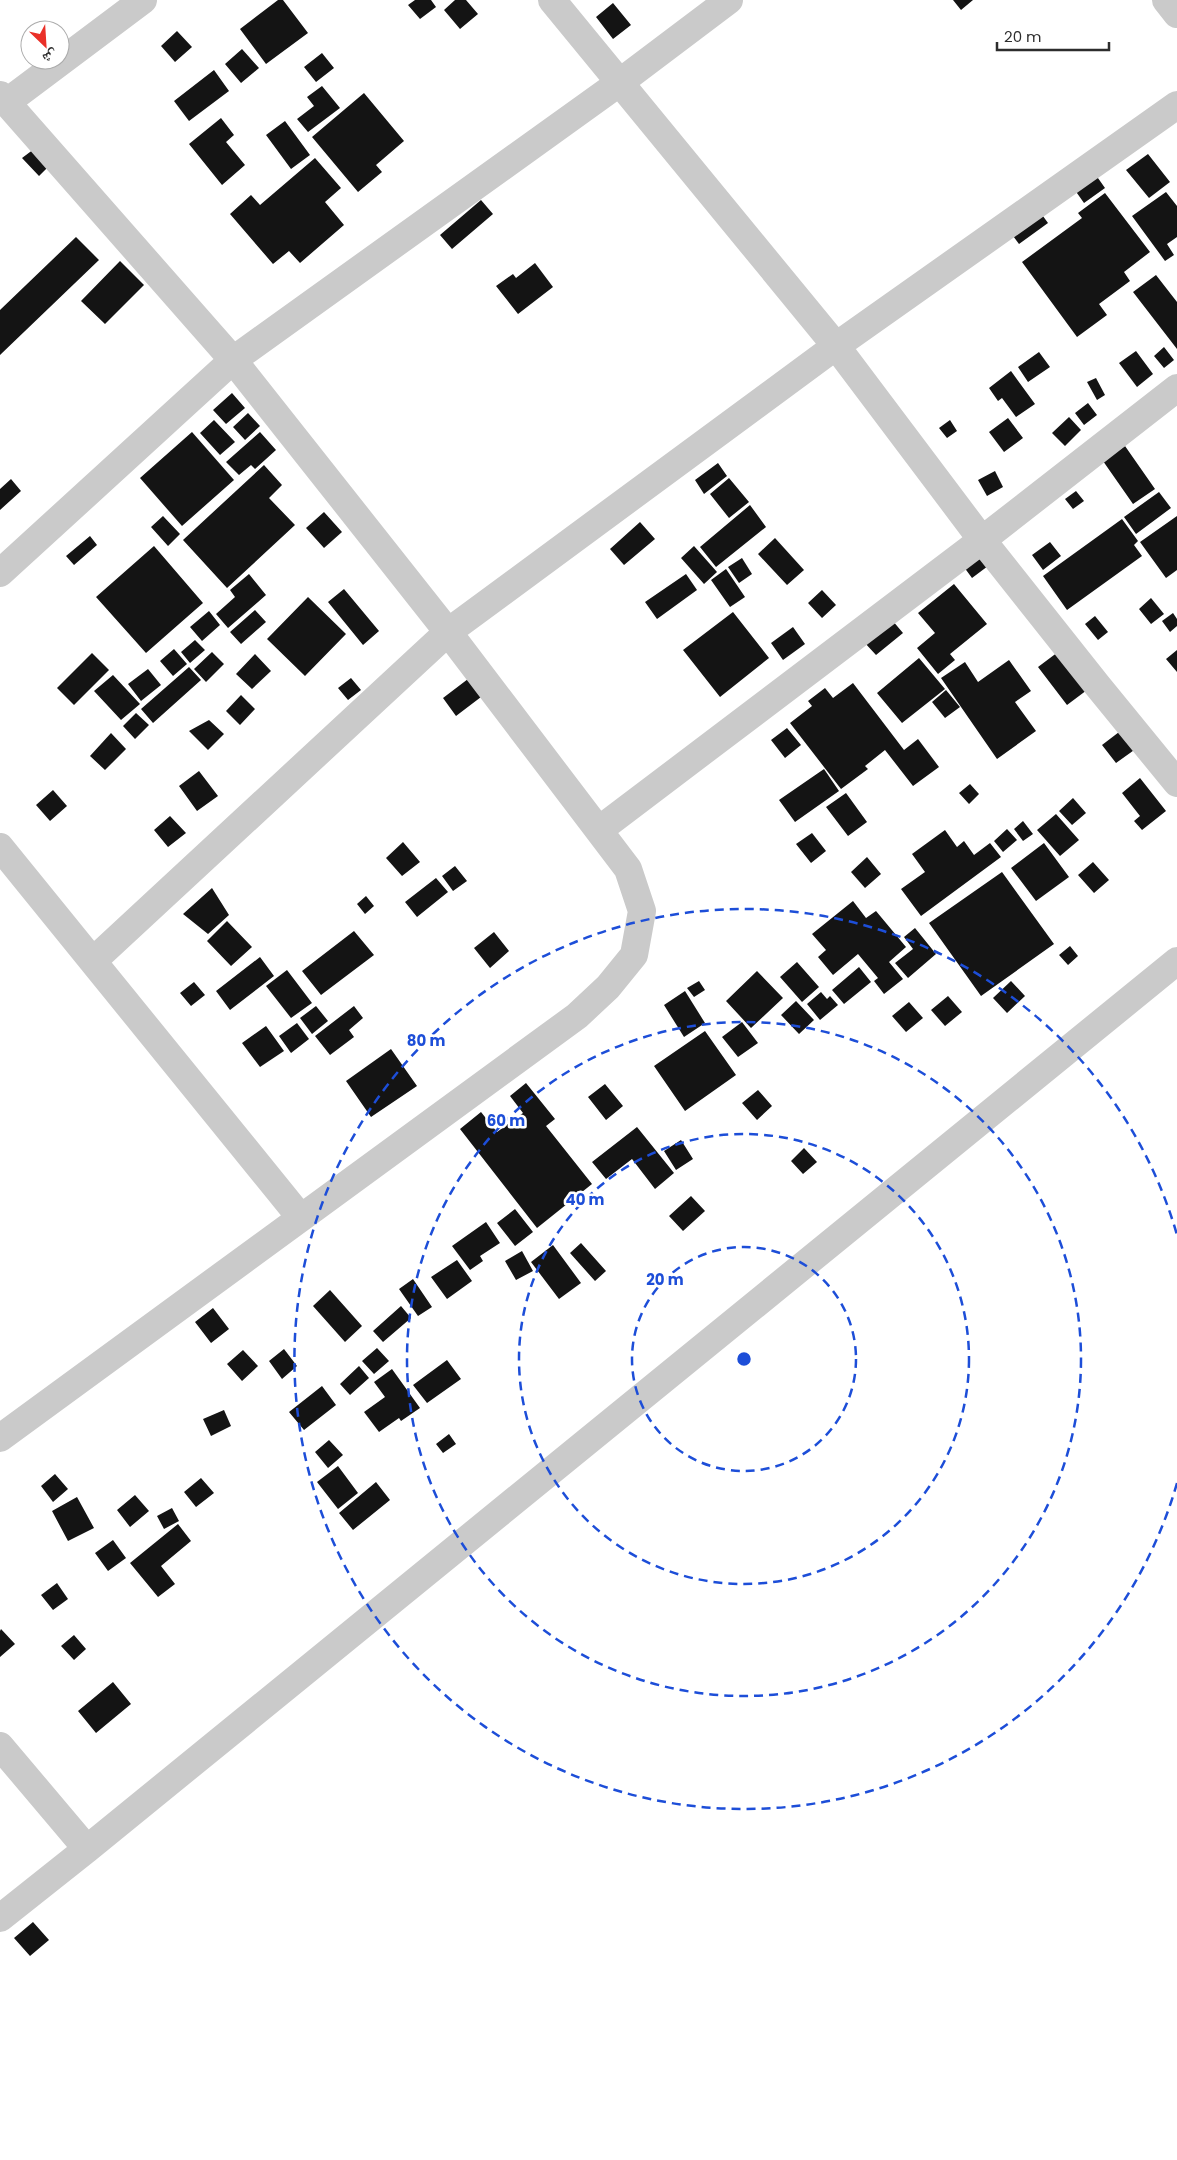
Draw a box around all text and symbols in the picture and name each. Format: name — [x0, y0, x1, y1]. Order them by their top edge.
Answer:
north arrow — [20, 20, 70, 70]
scale bar — [997, 20, 1110, 52]
text: 20 m — [1004, 26, 1042, 47]
text: ش — [39, 45, 61, 69]
text: 80 m — [407, 1030, 445, 1051]
text: 60 m — [487, 1110, 525, 1131]
text: 40 m — [565, 1189, 605, 1210]
text: 20 m — [646, 1269, 684, 1290]
centre of rings — [735, 1350, 753, 1368]

